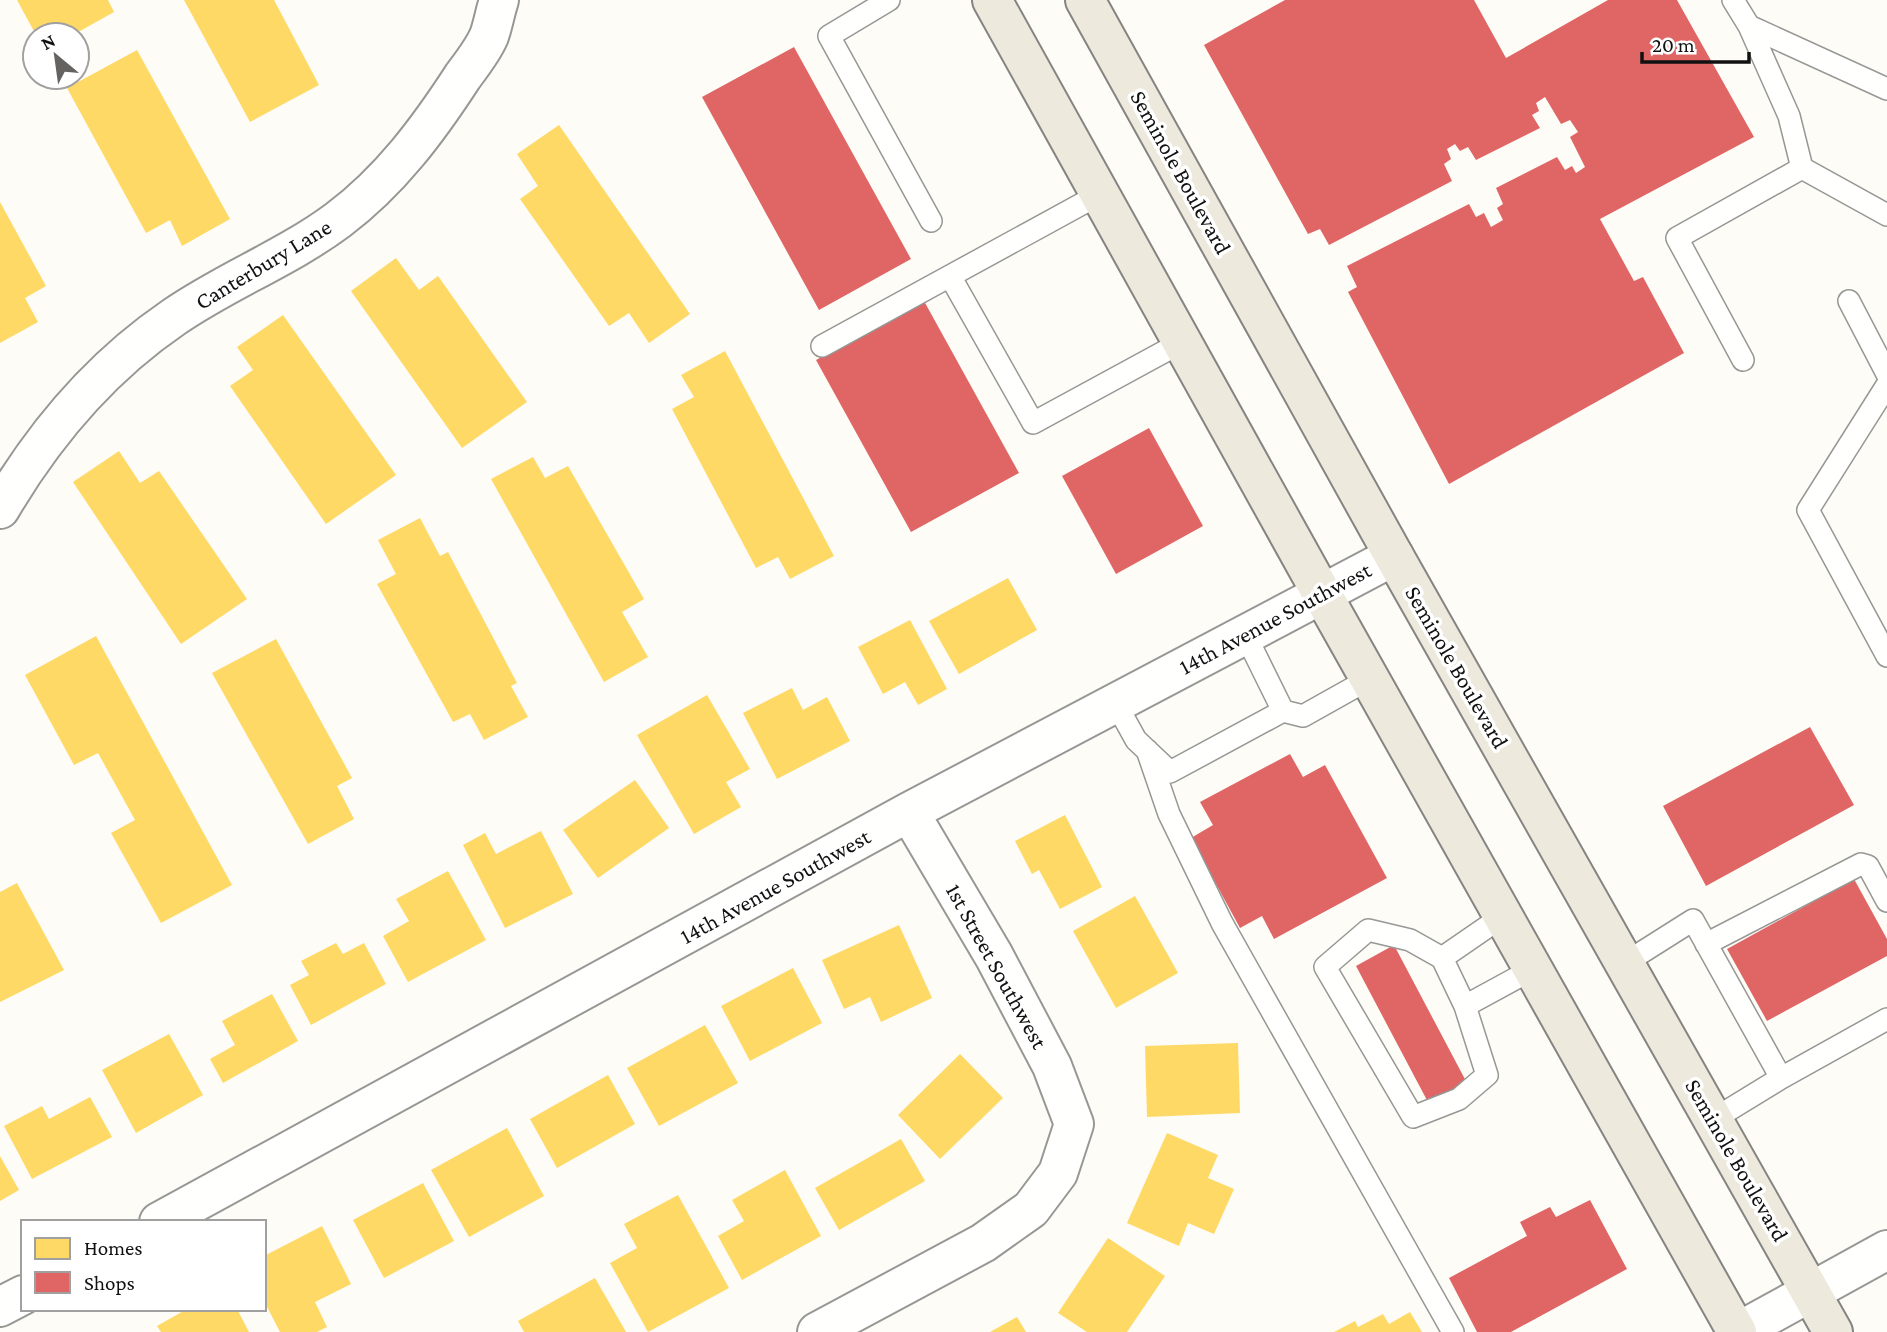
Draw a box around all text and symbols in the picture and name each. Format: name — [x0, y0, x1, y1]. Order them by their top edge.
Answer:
north arrow — [21, 21, 91, 91]
scale bar — [1642, 21, 1749, 65]
text: N — [37, 29, 59, 54]
text: 20 m — [1652, 33, 1695, 57]
street label: Seminole Boulevard — [1125, 86, 1237, 258]
street label: Canterbury Lane — [190, 213, 336, 315]
street label: 14th Avenue Southwest — [1175, 556, 1376, 680]
street label: Seminole Boulevard — [1400, 581, 1514, 753]
street label: 14th Avenue Southwest — [675, 823, 875, 949]
street label: 1st Street Southwest — [941, 879, 1053, 1053]
street label: Seminole Boulevard — [1680, 1074, 1794, 1246]
legend — [21, 1220, 266, 1311]
text: Homes — [84, 1236, 143, 1260]
text: Shops — [84, 1271, 135, 1295]

